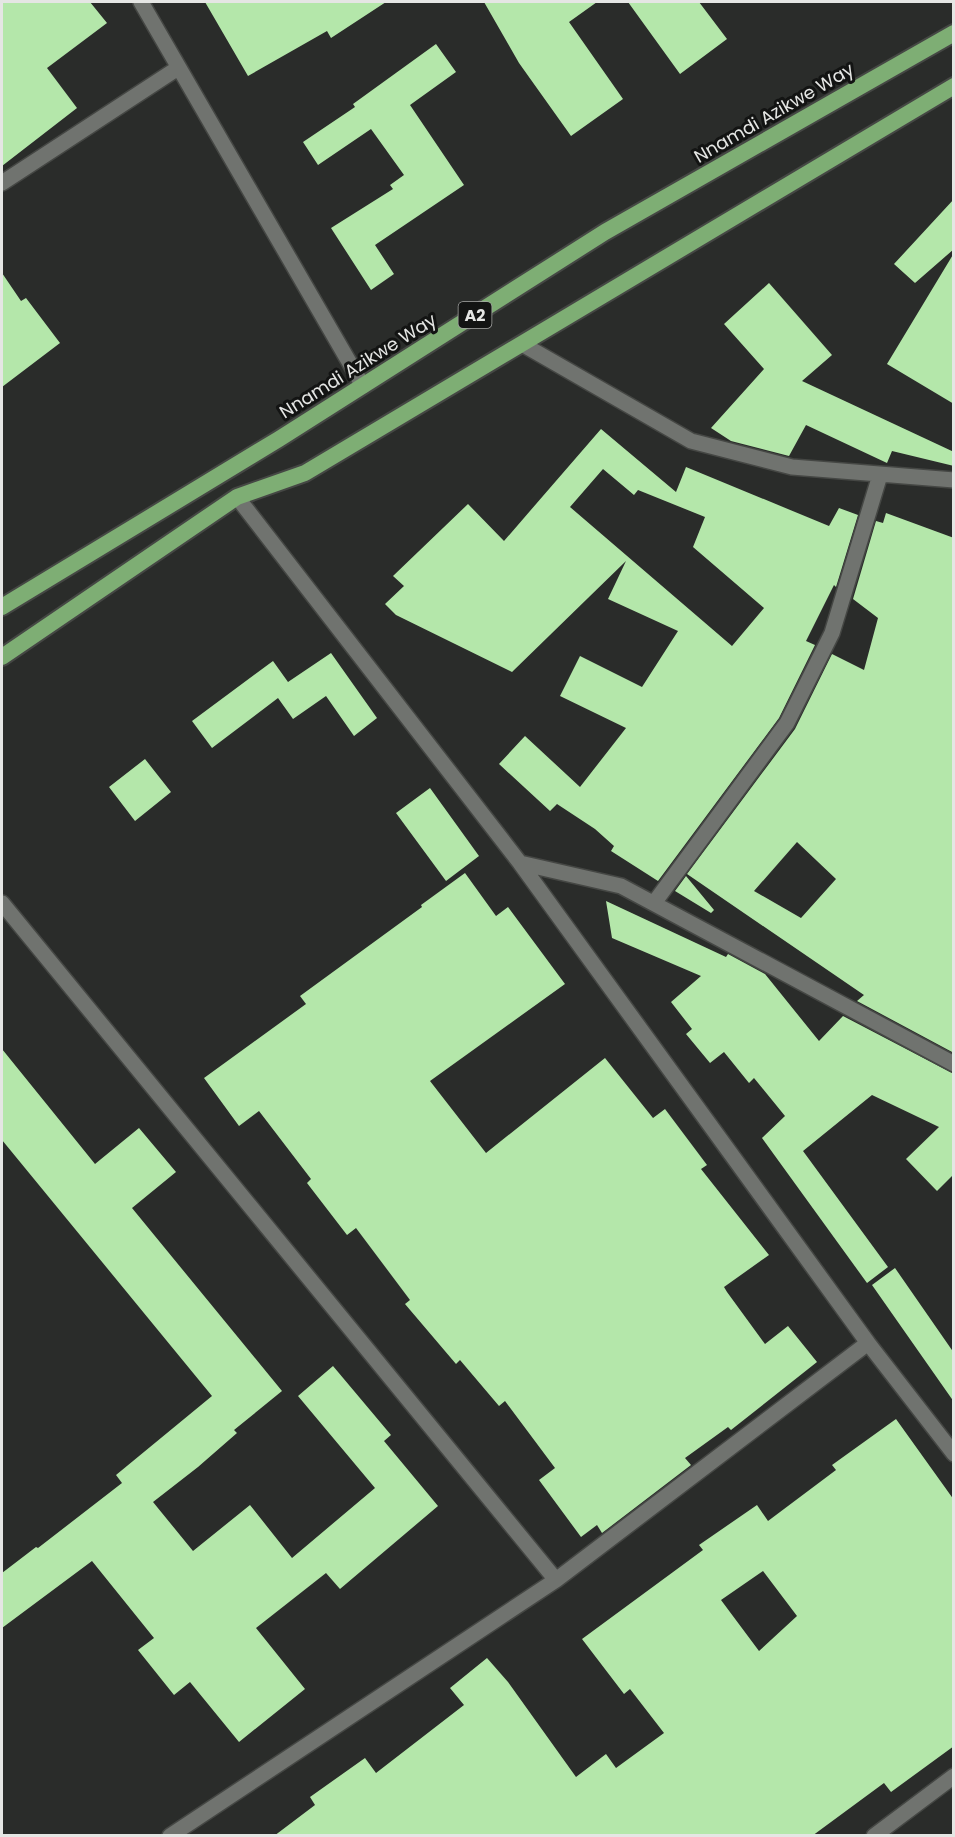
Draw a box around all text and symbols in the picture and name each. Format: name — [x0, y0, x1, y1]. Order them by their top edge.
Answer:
street label: Nnamdi Azikwe Way — [689, 57, 858, 169]
road number: A2 — [458, 302, 492, 328]
street label: Nnamdi Azikwe Way — [274, 307, 441, 424]

